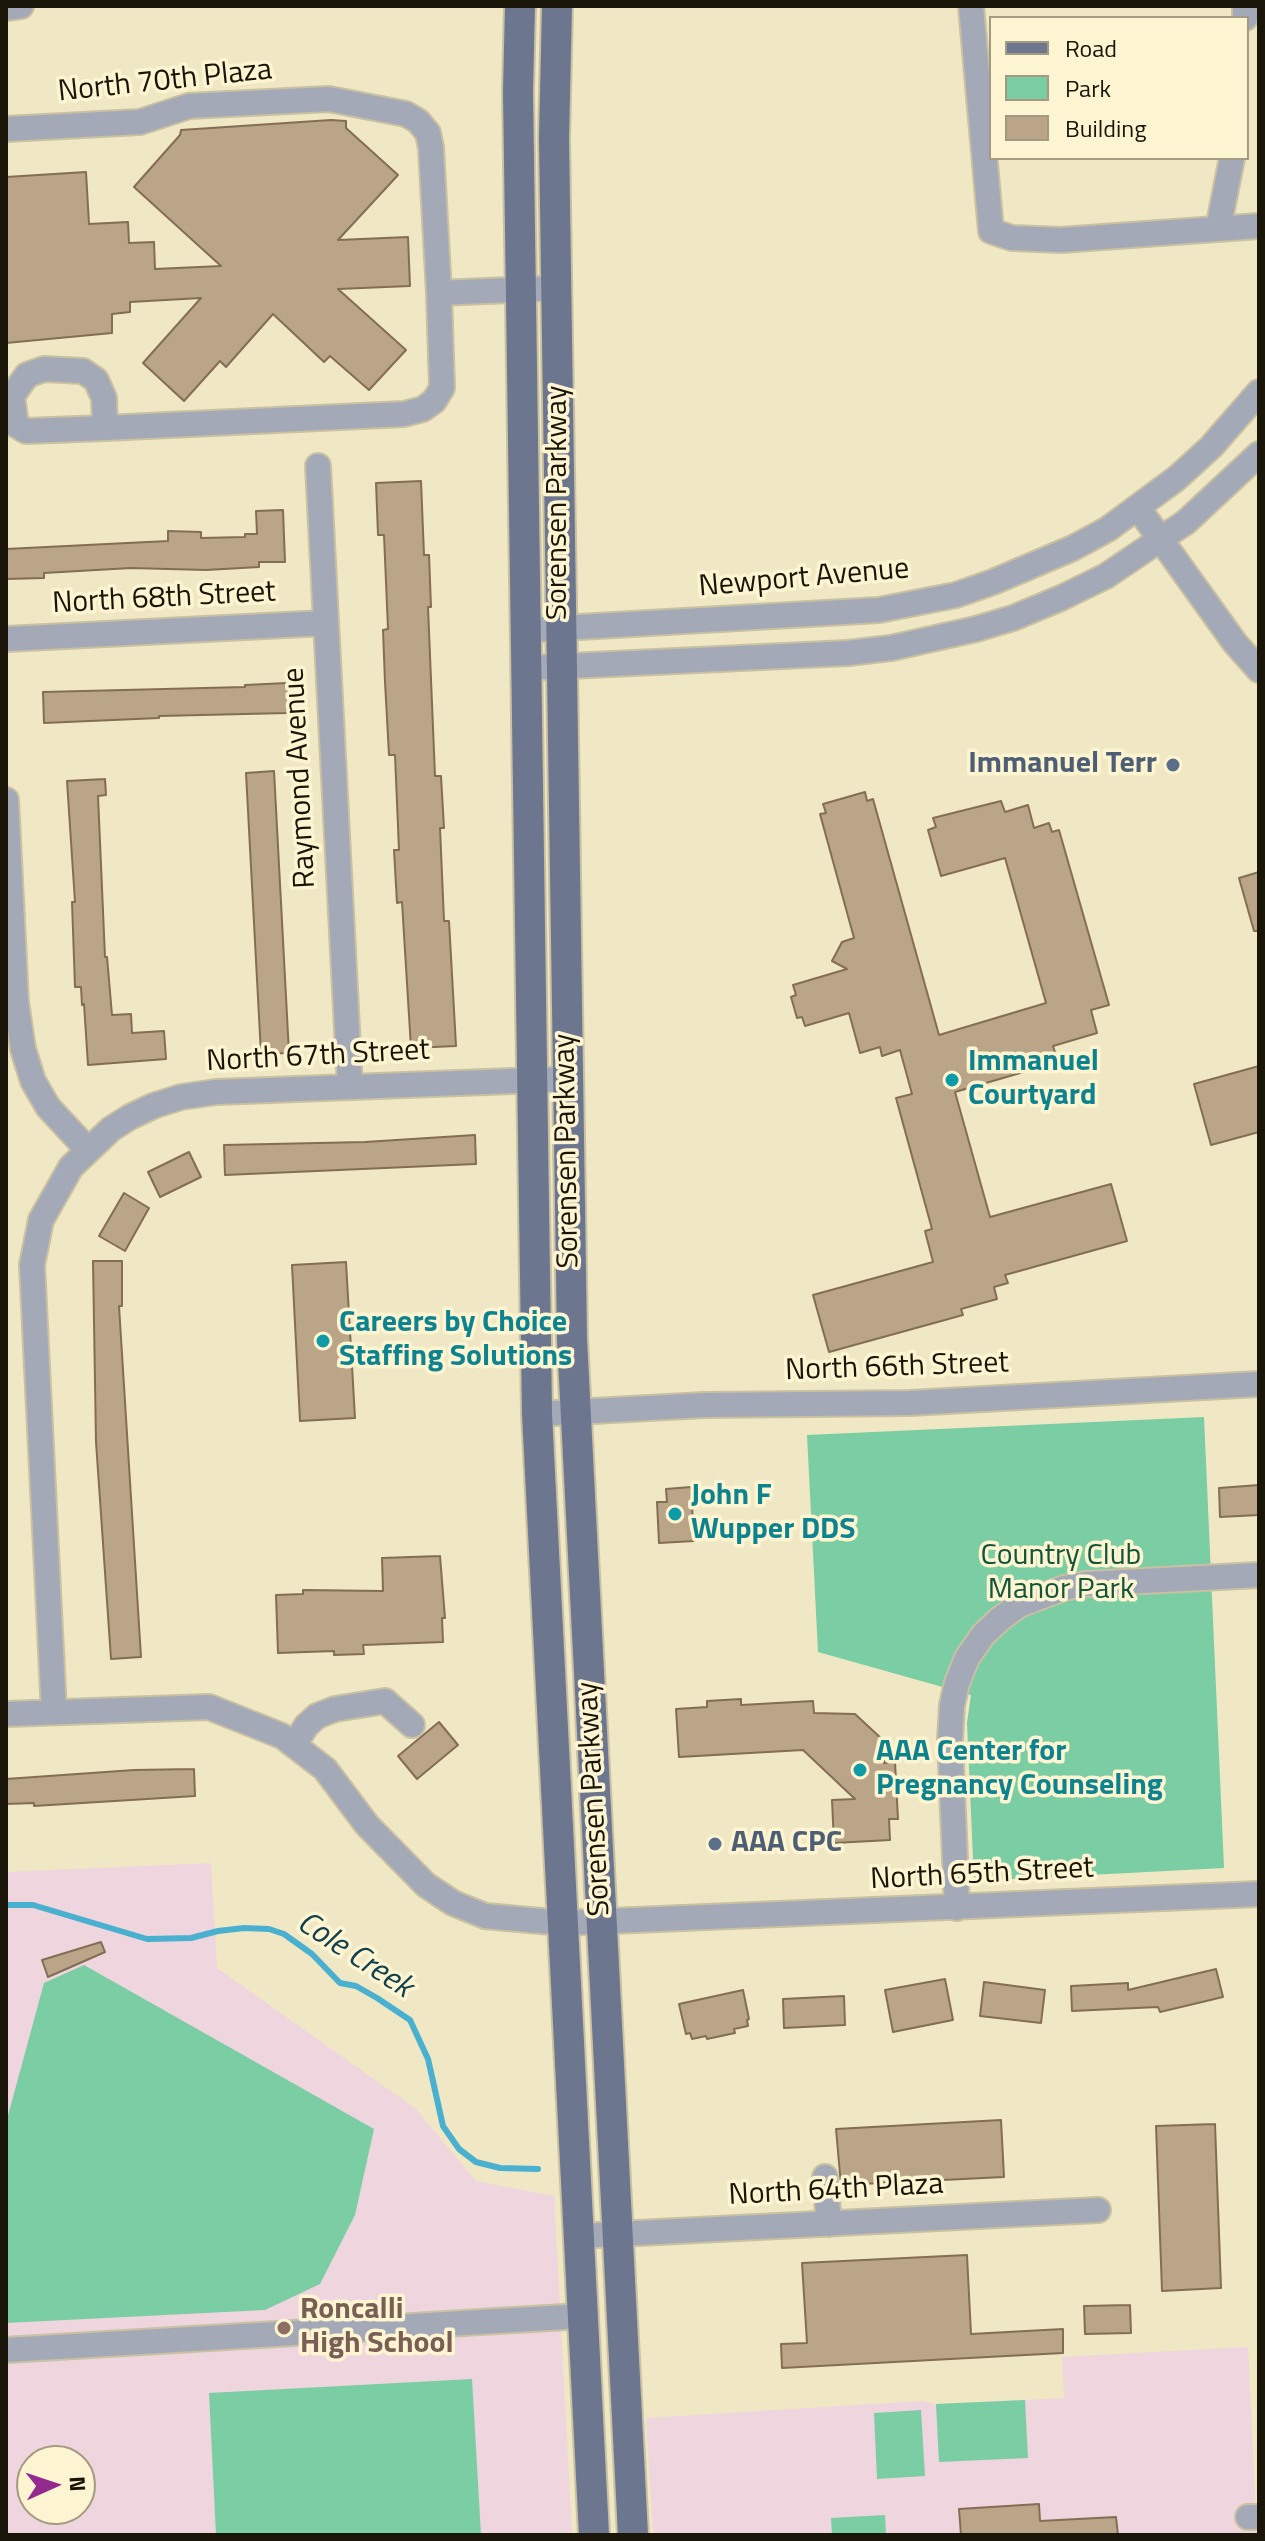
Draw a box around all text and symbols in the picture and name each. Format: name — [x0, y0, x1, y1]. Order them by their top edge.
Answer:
legend — [989, 16, 1249, 160]
text: Road — [1065, 30, 1117, 66]
street label: North 70th Plaza — [56, 53, 274, 111]
text: Park — [1065, 70, 1111, 106]
text: Building — [1065, 110, 1147, 146]
street label: Sorensen Parkway — [541, 386, 577, 620]
street label: Newport Avenue — [697, 552, 911, 606]
street label: North 68th Street — [51, 575, 277, 623]
street label: Raymond Avenue — [277, 667, 325, 889]
place label: Immanuel Terr — [968, 747, 1157, 783]
marker: Immanuel Terr — [1164, 756, 1182, 774]
street label: North 67th Street — [205, 1033, 431, 1081]
street label: Sorensen Parkway — [548, 1033, 588, 1269]
place label: Immanuel Courtyard — [968, 1045, 1099, 1116]
marker: Immanuel Courtyard — [943, 1071, 961, 1089]
place label: Careers by Choice Staffing Solutions — [339, 1306, 572, 1376]
marker: Careers by Choice Staffing Solutions — [314, 1332, 332, 1350]
street label: North 66th Street — [785, 1346, 1009, 1390]
place label: John F Wupper DDS — [691, 1479, 855, 1550]
marker: John F Wupper DDS — [666, 1505, 684, 1523]
park label: Country Club Manor Park — [981, 1539, 1141, 1610]
street label: Sorensen Parkway — [571, 1681, 619, 1917]
place label: AAA Center for Pregnancy Counseling — [876, 1735, 1163, 1806]
marker: AAA Center for Pregnancy Counseling — [851, 1761, 869, 1779]
place label: AAA CPC — [731, 1826, 842, 1862]
marker: AAA CPC — [706, 1835, 724, 1853]
street label: North 65th Street — [869, 1851, 1095, 1899]
water label: Cole Creek — [289, 1905, 419, 2007]
street label: North 64th Plaza — [728, 2167, 944, 2215]
place label: Roncalli High School — [300, 2293, 454, 2364]
marker: Roncalli High School — [275, 2319, 293, 2337]
north arrow — [16, 2445, 96, 2525]
text: N — [61, 2475, 95, 2492]

